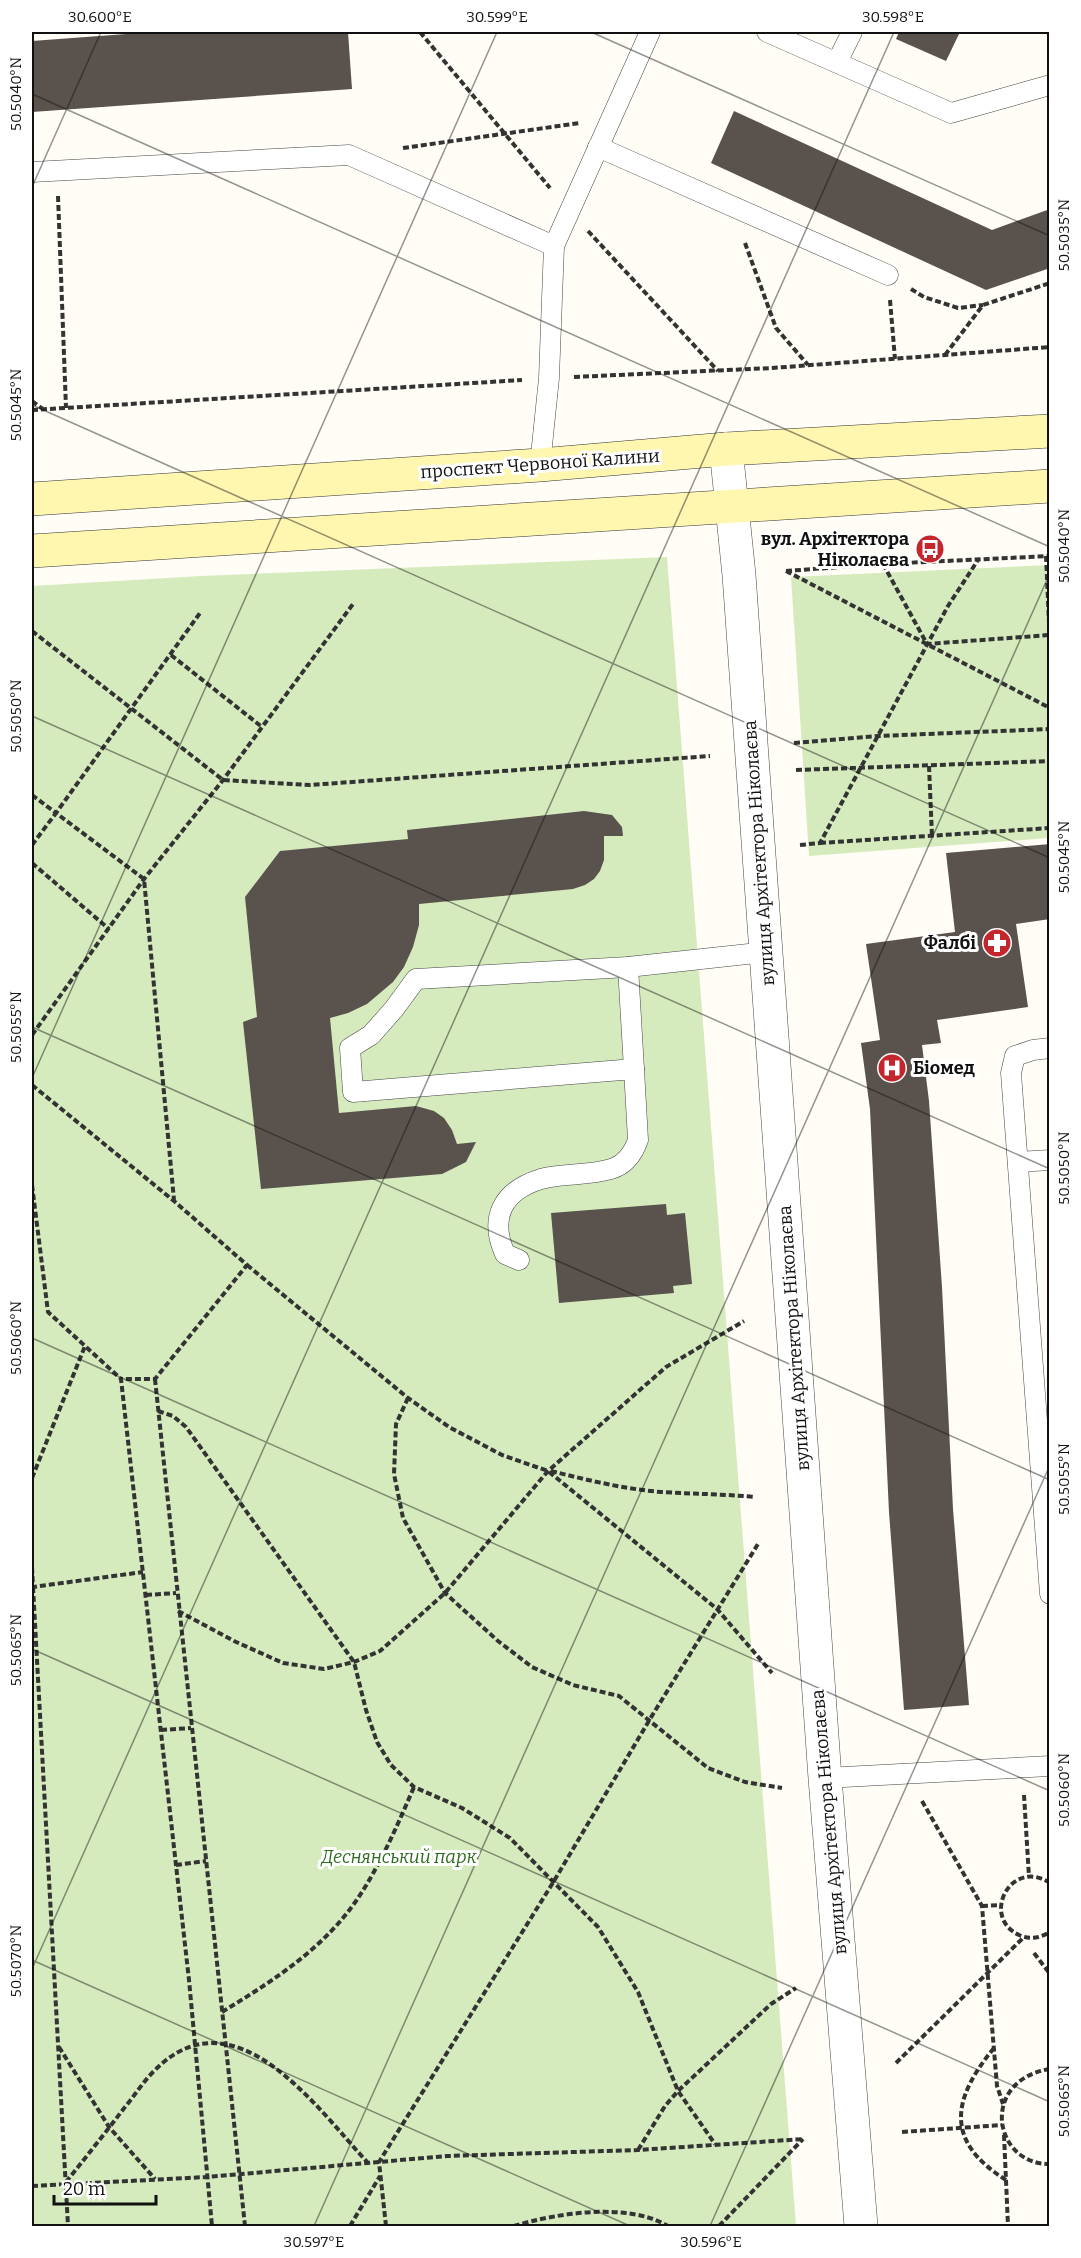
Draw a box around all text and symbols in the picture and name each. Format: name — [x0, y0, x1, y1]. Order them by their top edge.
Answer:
text: 30.600°E — [68, 8, 132, 26]
text: 30.599°E — [466, 8, 528, 26]
text: 30.598°E — [862, 8, 924, 26]
text: 50.5040°N — [7, 57, 25, 131]
text: 50.5035°N — [1055, 199, 1073, 271]
text: 50.5045°N — [7, 369, 25, 441]
street label: проспект Червоної Калини — [420, 445, 660, 483]
text: 50.5040°N — [1055, 509, 1073, 583]
place label: вул. Архітектора Ніколаєва — [761, 528, 909, 571]
bus stop icon: вул. Архітектора Ніколаєва — [914, 533, 946, 565]
text: 50.5050°N — [7, 679, 25, 753]
street label: вулиця Архітектора Ніколаєва — [739, 719, 779, 987]
text: 50.5045°N — [1055, 821, 1073, 893]
pharmacy icon: Фалбі — [981, 927, 1013, 959]
place label: Фалбі — [924, 932, 976, 954]
text: 50.5055°N — [7, 991, 25, 1063]
hospital icon: Біомед — [876, 1052, 908, 1084]
place label: Біомед — [913, 1057, 975, 1079]
text: 50.5050°N — [1055, 1131, 1073, 1205]
street label: вулиця Архітектора Ніколаєва — [774, 1204, 814, 1472]
text: 50.5060°N — [7, 1301, 25, 1375]
text: 50.5055°N — [1055, 1443, 1073, 1515]
text: 50.5065°N — [7, 1614, 25, 1686]
street label: вулиця Архітектора Ніколаєва — [806, 1688, 852, 1956]
text: 50.5060°N — [1055, 1753, 1073, 1827]
park label: Деснянський парк — [319, 1846, 477, 1868]
text: 50.5070°N — [7, 1925, 25, 1997]
text: 50.5065°N — [1055, 2065, 1073, 2137]
scale bar — [54, 2168, 156, 2206]
text: 20 m — [63, 2178, 105, 2200]
text: 30.597°E — [284, 2233, 344, 2251]
text: 30.596°E — [680, 2233, 742, 2251]

